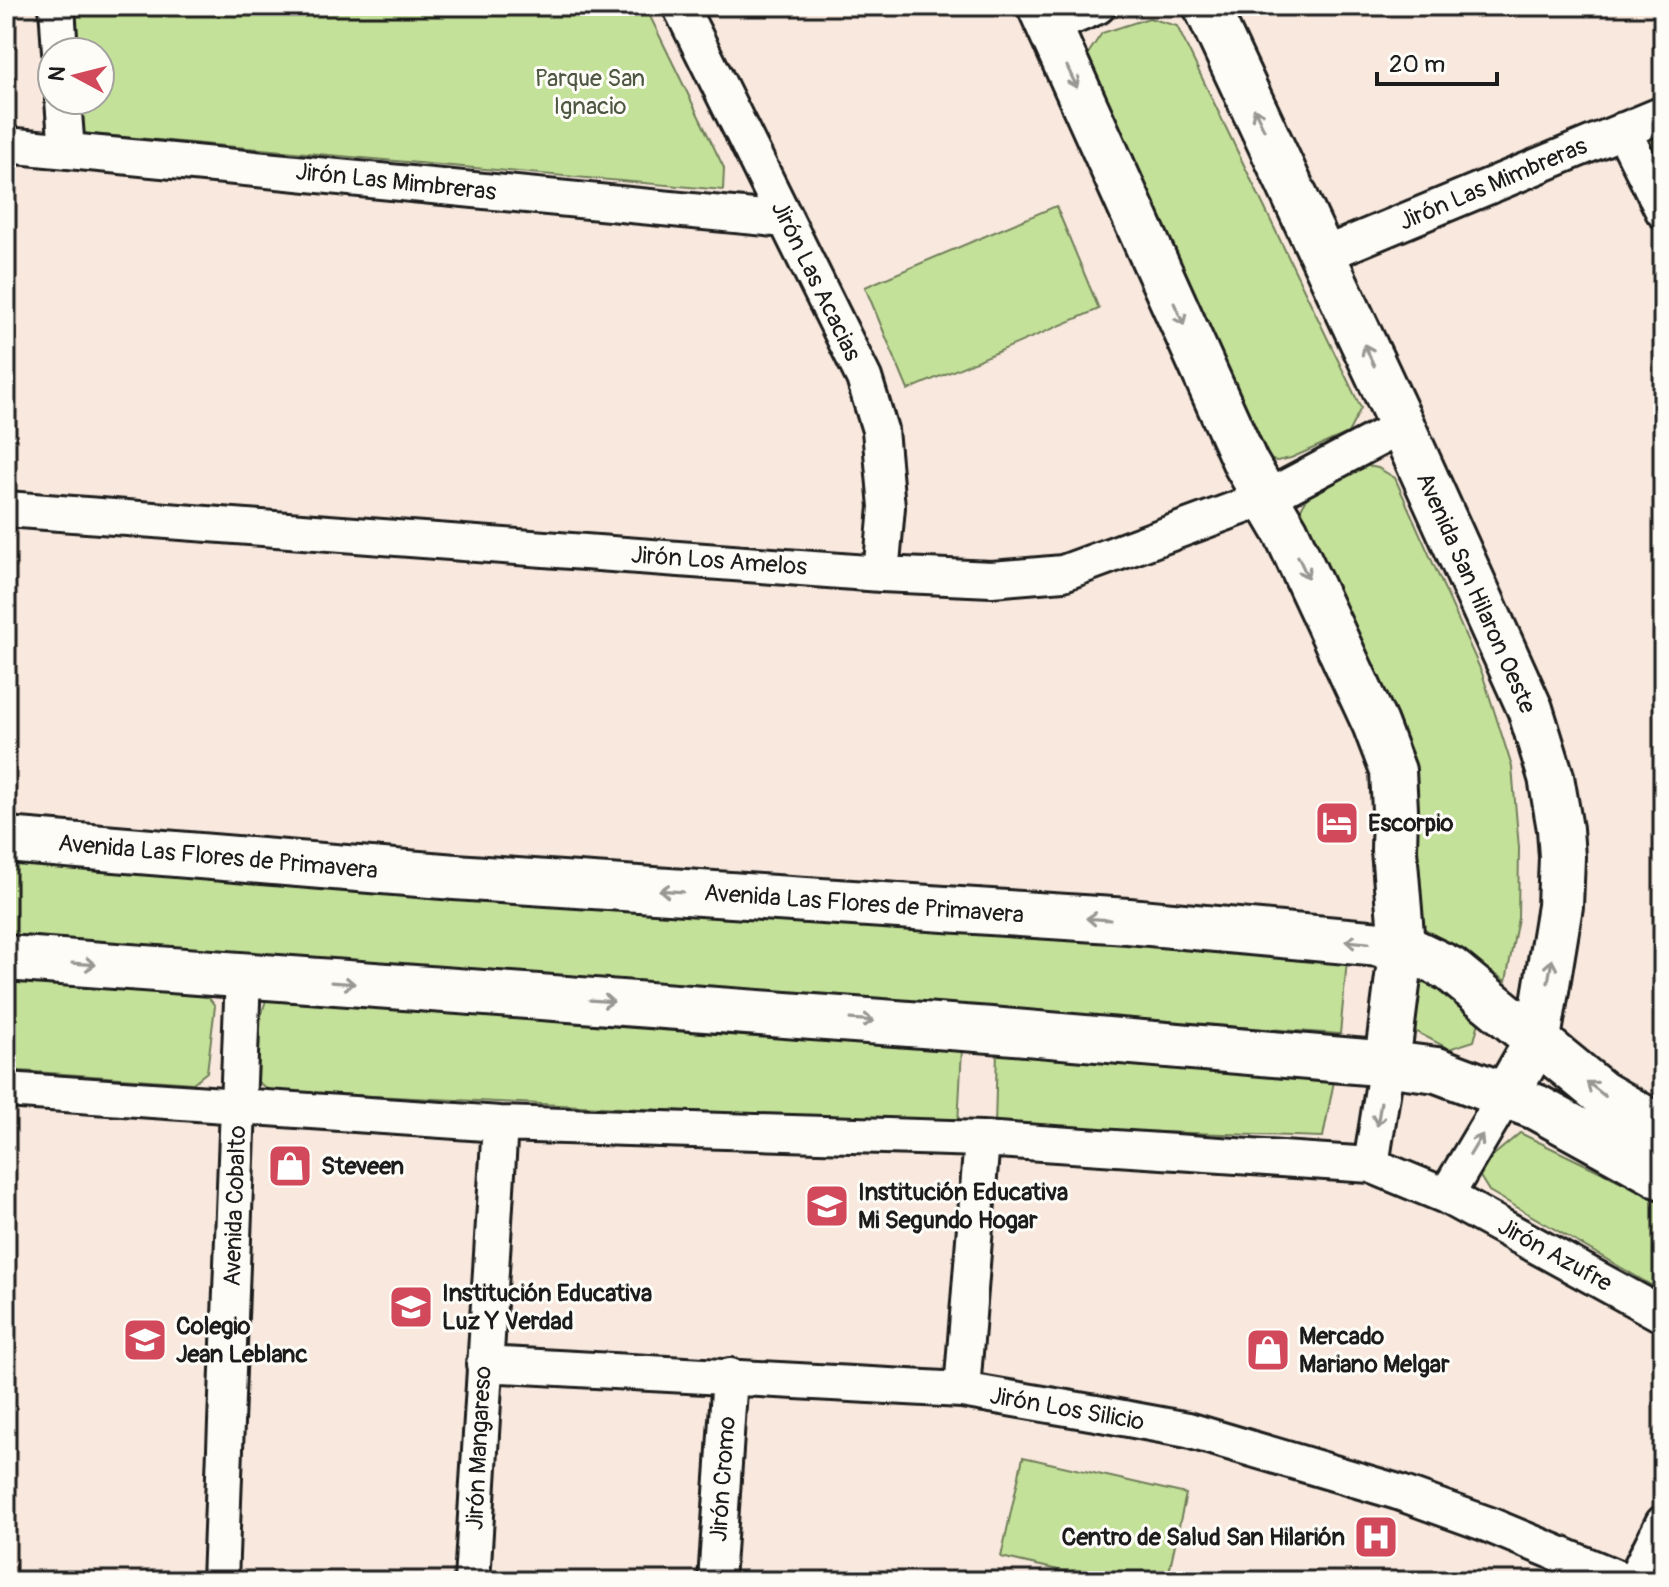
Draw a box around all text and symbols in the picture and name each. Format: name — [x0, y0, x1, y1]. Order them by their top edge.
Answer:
north arrow — [36, 36, 116, 116]
scale bar — [1377, 36, 1497, 86]
text: 20 m — [1389, 50, 1445, 79]
text: N — [42, 64, 72, 83]
park label: Parque San Ignacio — [535, 64, 645, 121]
one-way arrow — [1066, 64, 1081, 89]
one-way arrow — [1251, 108, 1266, 132]
street label: Jirón Las Mimbreras — [1395, 131, 1592, 237]
street label: Jirón Las Mimbreras — [294, 157, 498, 207]
street label: Jirón Las Acacias — [765, 196, 867, 366]
one-way arrow — [1172, 302, 1187, 326]
one-way arrow — [1361, 343, 1376, 367]
street label: Avenida San Hilaron Oeste — [1410, 468, 1542, 718]
street label: Jirón Los Amelos — [630, 540, 808, 582]
one-way arrow — [1296, 554, 1311, 579]
hotel icon: Escorpio — [1313, 799, 1361, 847]
place label: Escorpio — [1368, 809, 1453, 838]
street label: Avenida Las Flores de Primavera — [57, 829, 379, 885]
street label: Avenida Las Flores de Primavera — [703, 878, 1025, 930]
one-way arrow — [658, 883, 685, 898]
one-way arrow — [1085, 911, 1112, 926]
one-way arrow — [1344, 934, 1371, 949]
one-way arrow — [70, 957, 97, 972]
one-way arrow — [1543, 958, 1558, 984]
one-way arrow — [329, 976, 356, 991]
one-way arrow — [588, 994, 615, 1009]
one-way arrow — [848, 1013, 875, 1028]
one-way arrow — [1586, 1080, 1607, 1097]
one-way arrow — [1371, 1101, 1386, 1126]
street label: Avenida Cobalto — [218, 1125, 252, 1287]
one-way arrow — [1468, 1134, 1484, 1157]
shop icon: Steveen — [266, 1142, 314, 1190]
place label: Steveen — [321, 1152, 404, 1181]
place label: Institución Educativa Mi Segundo Hogar — [858, 1178, 1068, 1235]
school or university icon: Institución Educativa Mi Segundo Hogar — [803, 1182, 851, 1230]
street label: Jirón Azufre — [1493, 1212, 1617, 1298]
place label: Institución Educativa Luz Y Verdad — [442, 1279, 652, 1336]
school or university icon: Institución Educativa Luz Y Verdad — [387, 1283, 435, 1331]
place label: Colegio Jean Leblanc — [176, 1312, 308, 1369]
school or university icon: Colegio Jean Leblanc — [121, 1316, 169, 1364]
place label: Mercado Mariano Melgar — [1299, 1322, 1450, 1379]
shop icon: Mercado Mariano Melgar — [1244, 1326, 1292, 1374]
street label: Jirón Mangareso — [460, 1365, 498, 1531]
street label: Jirón Los Silicio — [988, 1381, 1147, 1437]
street label: Jirón Cromo — [704, 1415, 742, 1543]
hospital icon: Centro de Salud San Hilarión — [1352, 1513, 1400, 1561]
place label: Centro de Salud San Hilarión — [1062, 1523, 1345, 1552]

